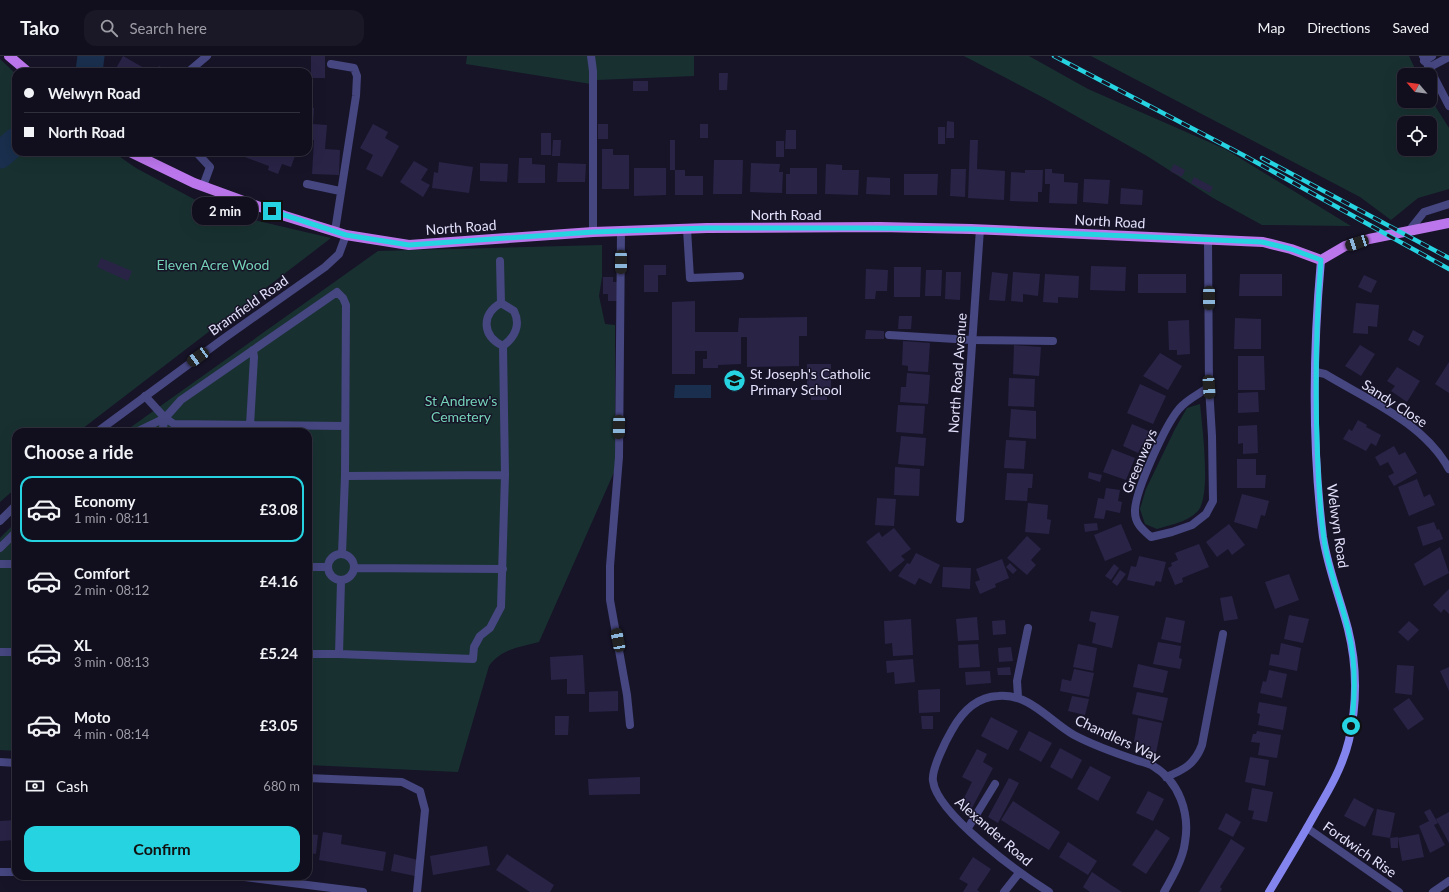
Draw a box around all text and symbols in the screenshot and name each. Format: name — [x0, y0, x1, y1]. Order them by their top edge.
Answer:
search box — [84, 10, 364, 46]
text: Tako — [20, 16, 60, 39]
icon: search — [98, 17, 120, 39]
text: Search here — [130, 19, 207, 37]
text: Map — [1258, 19, 1285, 36]
text: Directions — [1307, 19, 1370, 36]
text: Saved — [1392, 19, 1429, 36]
north arrow — [1397, 68, 1437, 108]
map controls — [1397, 68, 1437, 156]
text: Welwyn Road — [48, 84, 141, 102]
button: locate — [1397, 116, 1437, 156]
text: North Road — [48, 123, 125, 141]
callout: 2 min — [192, 197, 258, 225]
route end — [263, 202, 281, 220]
text: 2 min — [209, 203, 241, 219]
street label: North Road — [751, 206, 821, 223]
street label: North Road — [1074, 211, 1146, 231]
street label: North Road — [425, 216, 497, 238]
car — [1344, 234, 1370, 252]
car — [615, 250, 627, 274]
park label: Eleven Acre Wood — [157, 256, 269, 273]
street label: Bramfield Road — [205, 271, 291, 339]
car — [1203, 286, 1215, 310]
street label: North Road Avenue — [944, 312, 970, 434]
car — [185, 345, 211, 369]
place label: St Joseph's Catholic Primary School — [750, 365, 871, 398]
school or university icon: St Joseph's Catholic Primary School — [721, 368, 747, 394]
car — [1202, 375, 1216, 399]
street label: Sandy Close — [1359, 376, 1431, 430]
park label: St Andrew's Cemetery — [425, 392, 497, 425]
car — [613, 415, 625, 439]
street label: Greenways — [1118, 426, 1160, 496]
text: Choose a ride — [24, 441, 133, 463]
street label: Welwyn Road — [1324, 483, 1352, 569]
icon: car — [26, 491, 62, 527]
text: Economy — [74, 492, 135, 510]
text: £3.08 — [260, 500, 298, 518]
text: 1 min · 08:11 — [74, 510, 149, 526]
icon: car — [26, 563, 62, 599]
text: Comfort — [74, 564, 130, 582]
text: £4.16 — [260, 572, 298, 590]
text: 2 min · 08:12 — [74, 582, 149, 598]
car — [610, 627, 626, 653]
icon: car — [26, 635, 62, 671]
text: XL — [74, 636, 92, 654]
text: £5.24 — [260, 644, 298, 662]
text: 3 min · 08:13 — [74, 654, 149, 670]
icon: car — [26, 707, 62, 743]
text: Moto — [74, 708, 111, 726]
street label: Chandlers Way — [1072, 711, 1164, 766]
text: £3.05 — [260, 716, 298, 734]
route start — [1342, 717, 1360, 735]
text: 4 min · 08:14 — [74, 726, 149, 742]
icon: cash — [24, 775, 46, 797]
text: Cash — [56, 777, 88, 795]
text: 680 m — [263, 778, 300, 794]
street label: Alexander Road — [952, 793, 1036, 869]
street label: Fordwich Rise — [1320, 817, 1400, 881]
button: Confirm — [24, 826, 300, 872]

